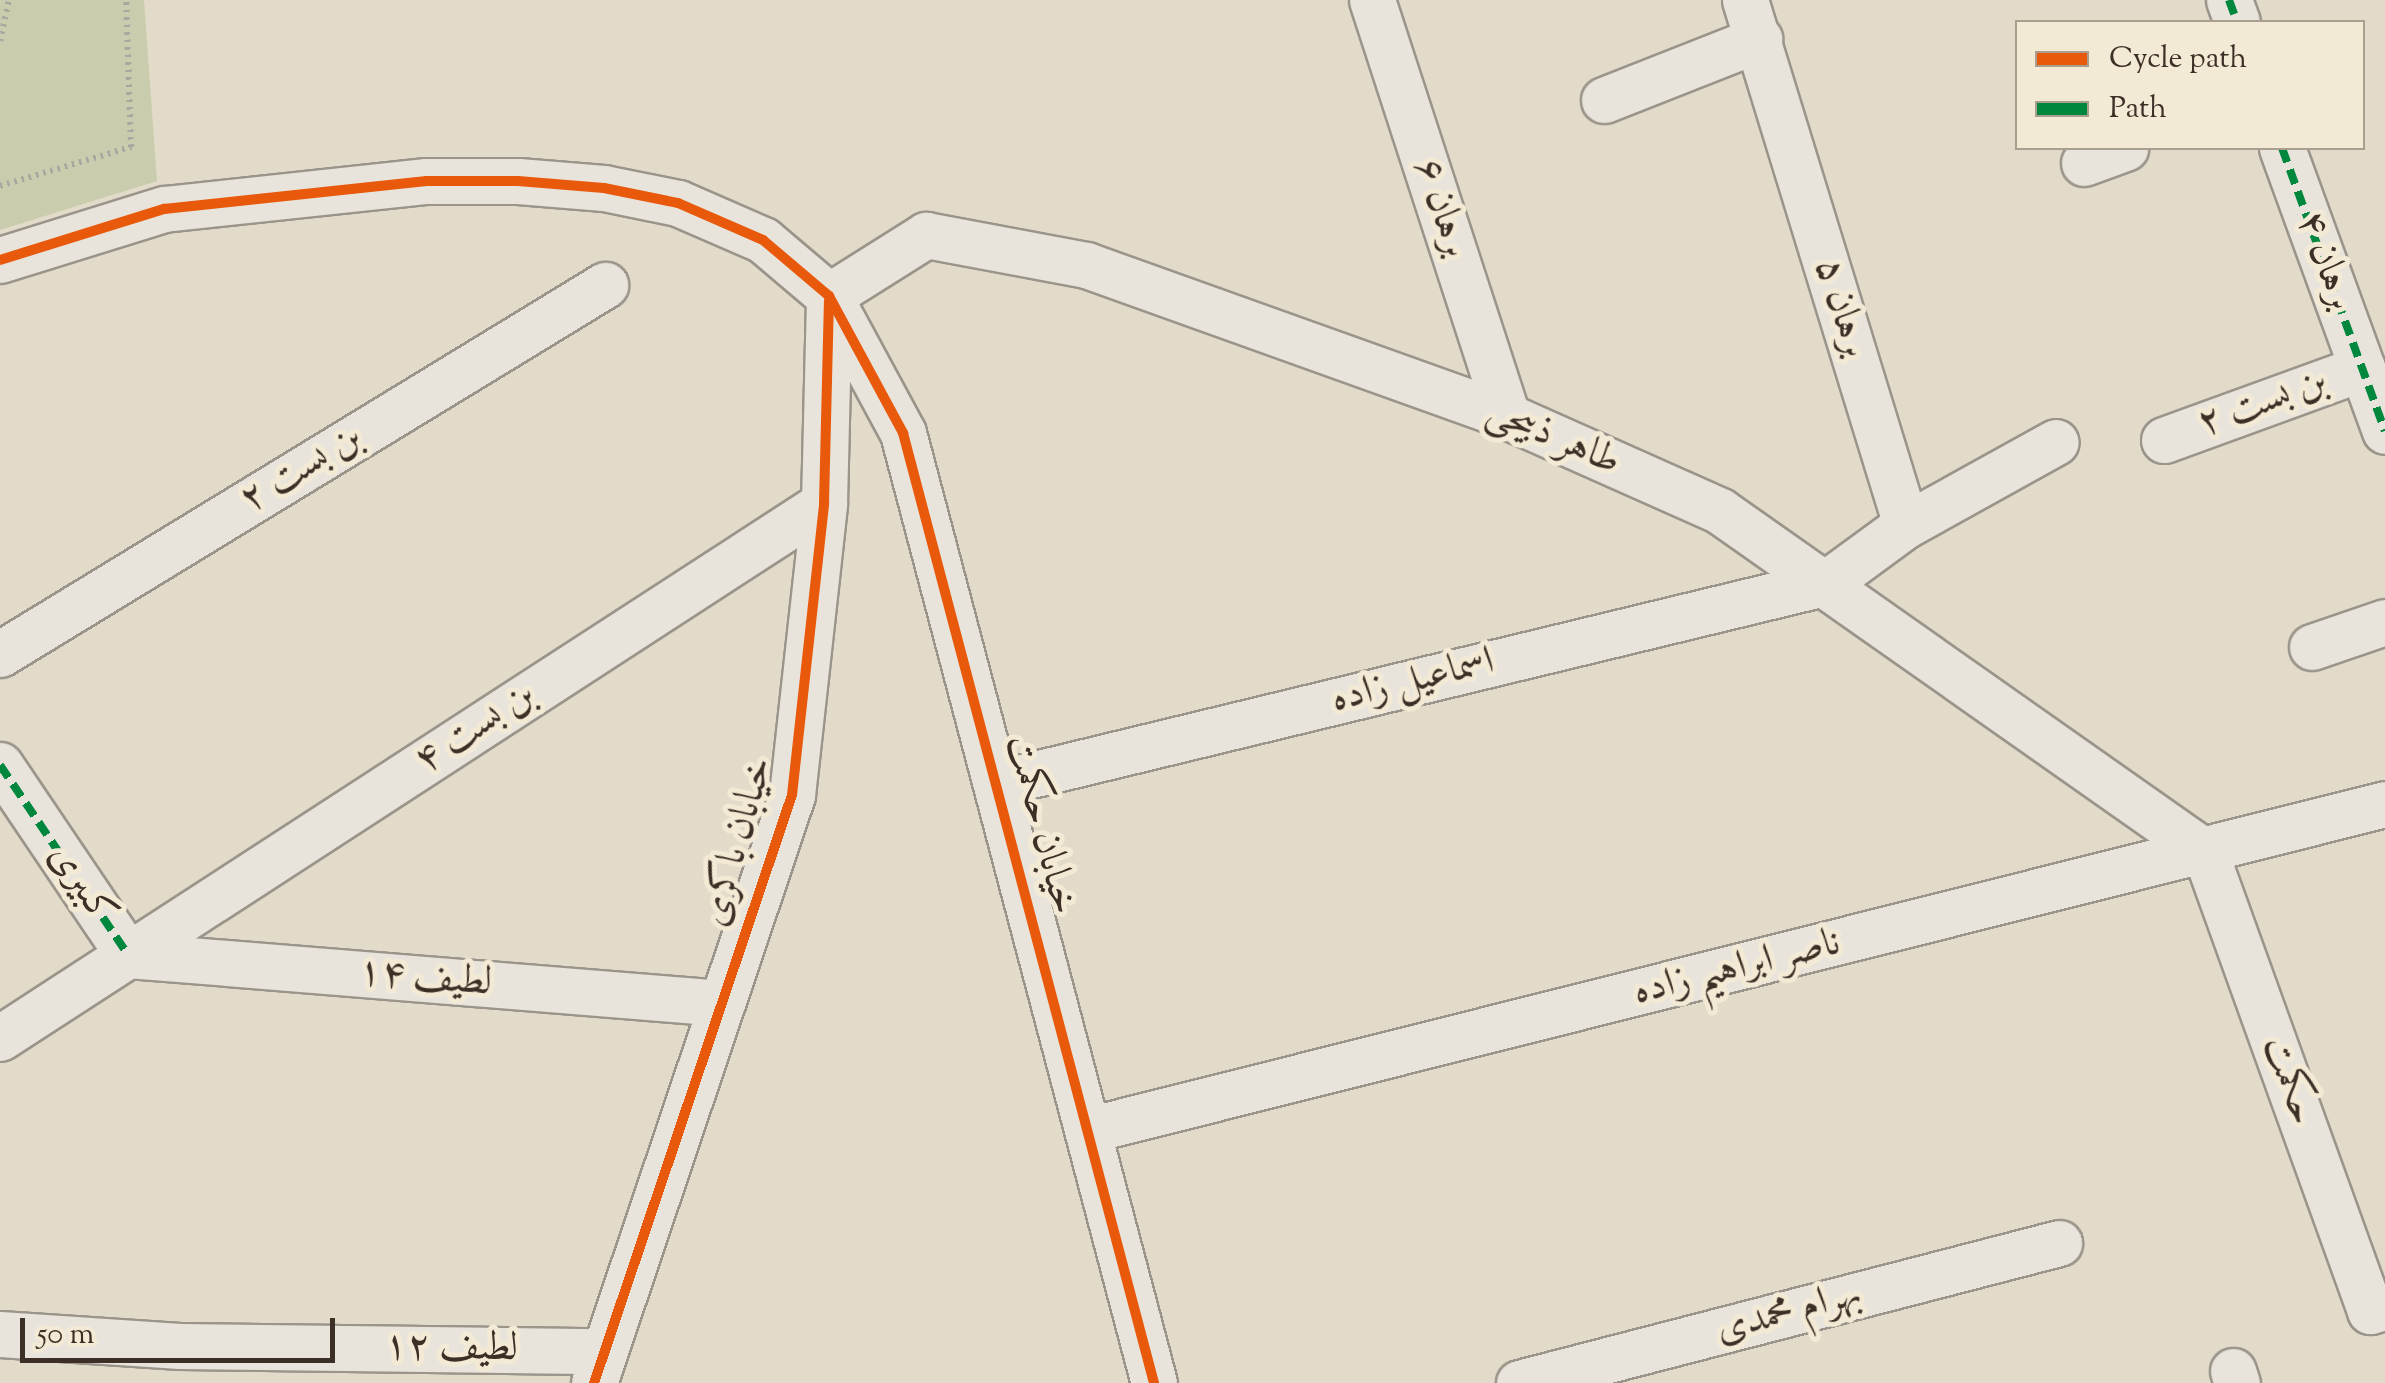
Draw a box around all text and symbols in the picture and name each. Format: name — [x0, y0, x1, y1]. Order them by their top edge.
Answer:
legend — [2015, 20, 2365, 150]
text: Cycle path — [2109, 38, 2247, 81]
text: Path — [2109, 88, 2167, 131]
street label: برهان ۶ — [1402, 153, 1478, 263]
street label: برهان ۴ — [2284, 205, 2364, 317]
street label: برهان ۵ — [1802, 253, 1878, 363]
street label: بن بست ۲ — [2192, 359, 2334, 449]
street label: طاهر ذبیحی — [1479, 388, 1627, 488]
street label: بن بست ۲ — [232, 415, 372, 525]
street label: اسماعیل زاده — [1327, 639, 1499, 725]
street label: بن بست ۴ — [407, 672, 545, 786]
street label: خیابان حکمت — [993, 730, 1087, 920]
street label: خیابان باکری — [692, 752, 786, 932]
street label: کبیری — [36, 835, 126, 935]
street label: ناصر ابراهیم زاده — [1629, 920, 1845, 1018]
street label: لطیف ۱۴ — [356, 949, 494, 1009]
street label: حکمت — [2250, 1030, 2326, 1132]
street label: بهرام محمدی — [1711, 1271, 1867, 1355]
scale bar — [25, 1298, 340, 1360]
text: 50 m — [37, 1314, 94, 1357]
street label: لطیف ۱۲ — [383, 1324, 519, 1374]

